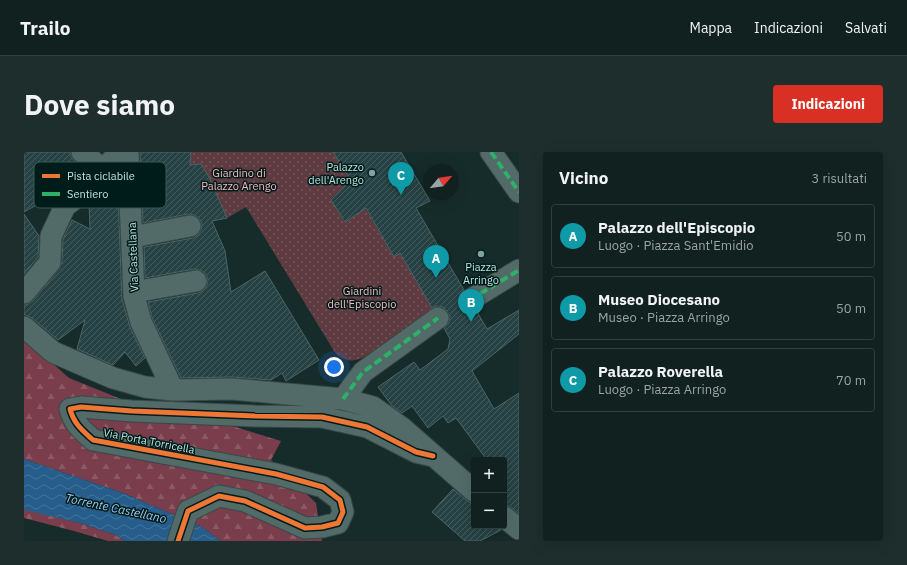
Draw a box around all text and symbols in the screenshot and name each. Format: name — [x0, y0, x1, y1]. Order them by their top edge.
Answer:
text: Trailo — [20, 16, 70, 40]
text: Mappa — [690, 19, 732, 37]
text: Indicazioni — [754, 19, 823, 37]
text: Salvati — [845, 19, 887, 37]
button: Indicazioni — [773, 85, 883, 123]
text: Dove siamo — [24, 86, 175, 123]
place label: Palazzo dell'Arengo — [308, 160, 364, 187]
legend — [34, 162, 166, 208]
pin: C — [388, 162, 414, 195]
north arrow — [423, 164, 459, 200]
park label: Giardino di Palazzo Arengo — [201, 166, 277, 193]
text: Vicino — [559, 167, 608, 189]
marker: Palazzo dell'Arengo — [367, 168, 377, 178]
text: Pista ciclabile — [67, 169, 135, 183]
text: 3 risultati — [812, 170, 867, 187]
text: Sentiero — [67, 187, 108, 201]
text: Palazzo dell'Episcopio — [598, 218, 755, 237]
street label: Via Castellana — [125, 222, 141, 292]
text: A — [569, 228, 577, 245]
text: 50 m — [836, 228, 866, 245]
text: Luogo · Piazza Sant'Emidio — [598, 237, 753, 254]
pin: A — [423, 245, 449, 278]
marker: Piazza Arringo — [476, 249, 486, 259]
place label: Piazza Arringo — [463, 260, 499, 287]
park label: Giardini dell'Episcopio — [328, 284, 396, 311]
pin: B — [458, 289, 484, 322]
text: Museo Diocesano — [598, 290, 720, 309]
text: B — [569, 300, 577, 317]
text: 50 m — [836, 300, 866, 317]
text: Museo · Piazza Arringo — [598, 309, 730, 326]
your location — [324, 357, 344, 377]
text: Palazzo Roverella — [598, 362, 723, 381]
text: C — [569, 372, 577, 389]
text: 70 m — [836, 372, 866, 389]
text: Luogo · Piazza Arringo — [598, 381, 726, 398]
street label: Via Porta Torricella — [102, 425, 196, 457]
map controls — [471, 457, 507, 529]
button: + — [471, 457, 507, 493]
water label: Torrente Castellano — [64, 490, 168, 526]
button: − — [471, 493, 507, 529]

